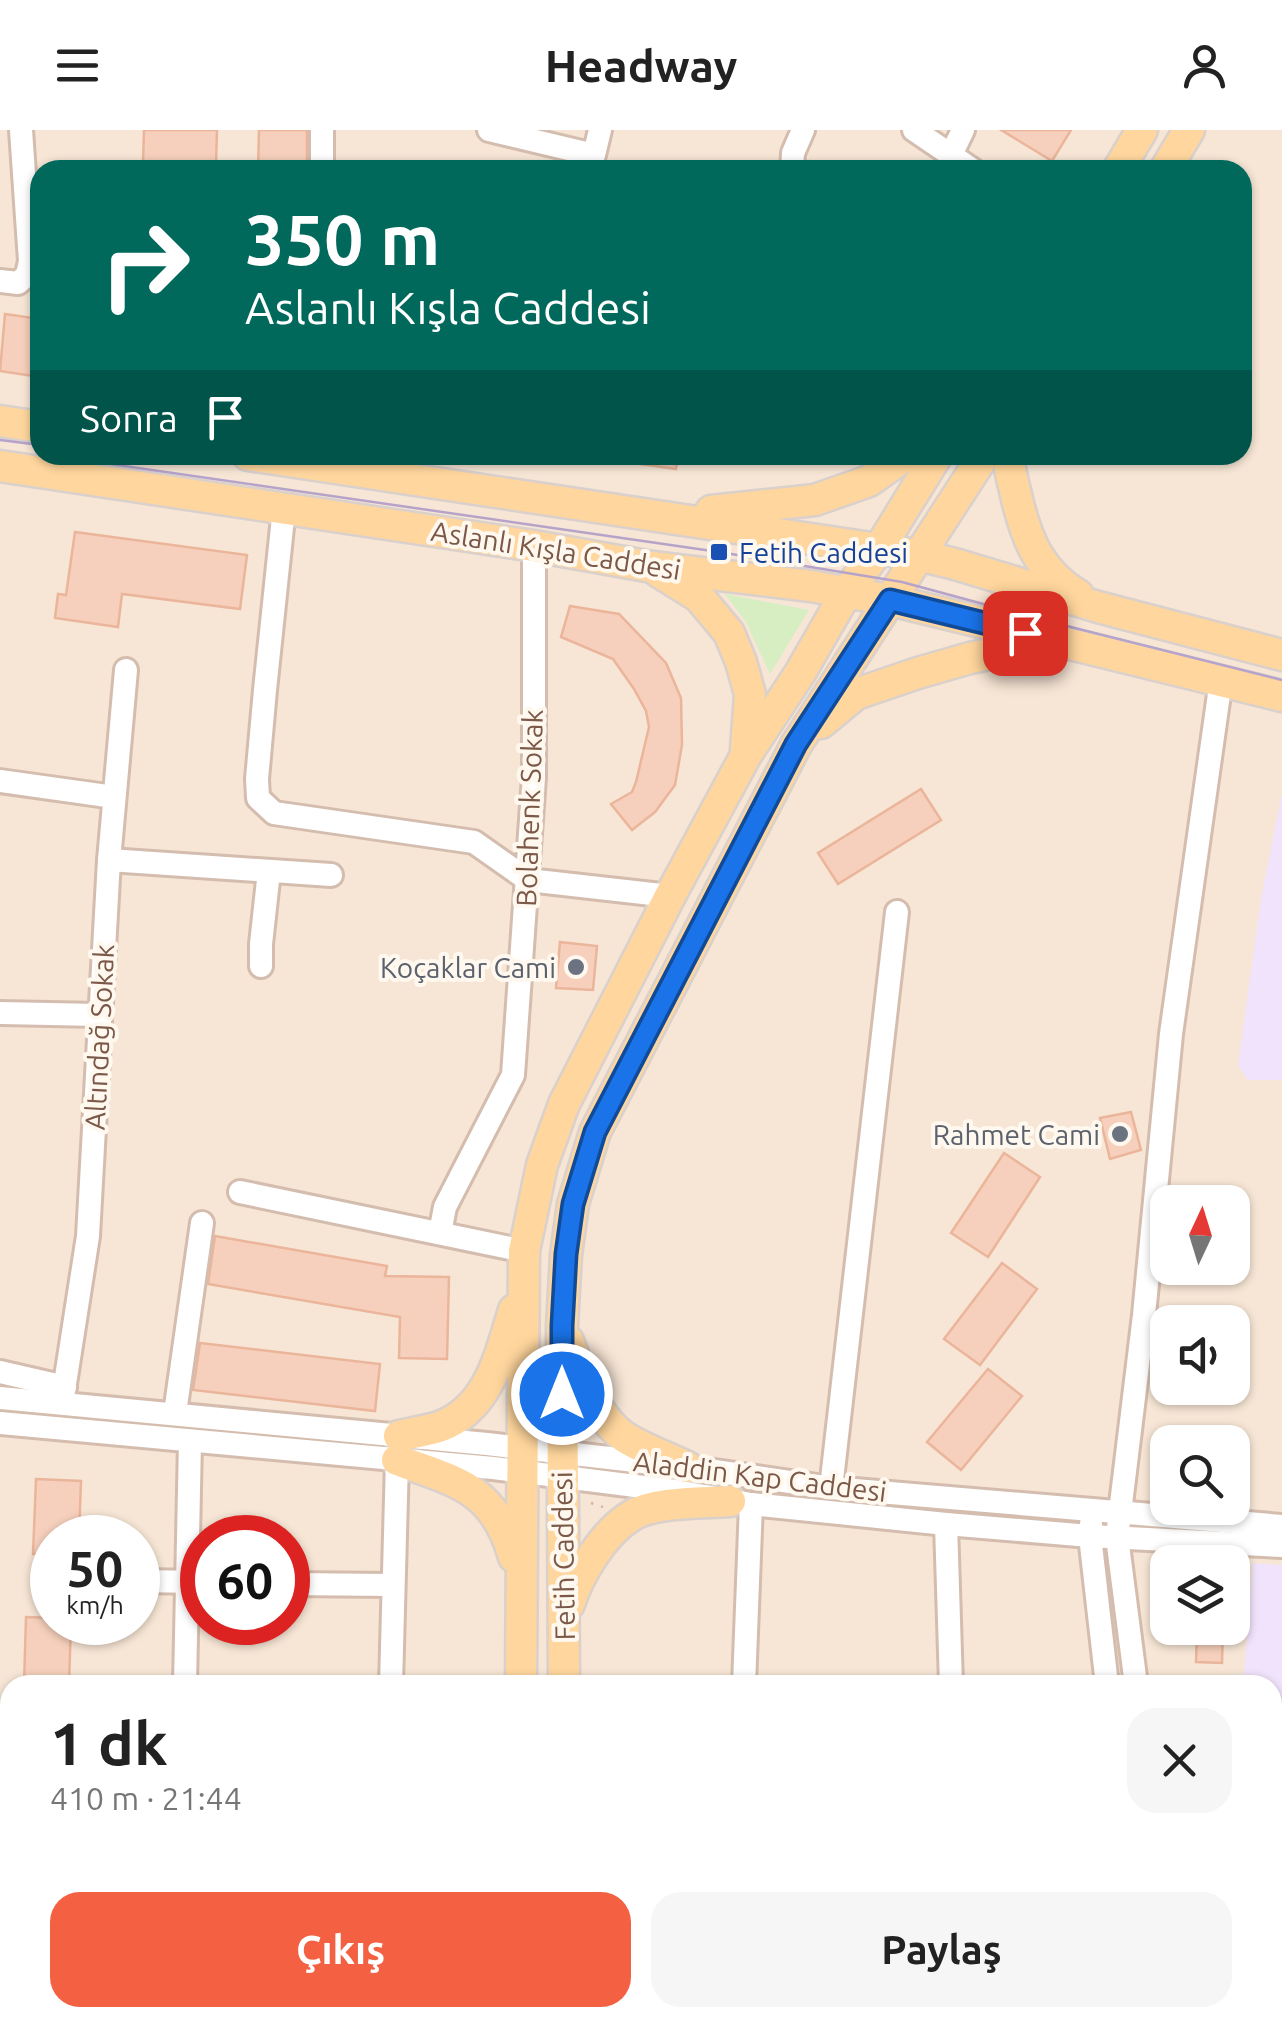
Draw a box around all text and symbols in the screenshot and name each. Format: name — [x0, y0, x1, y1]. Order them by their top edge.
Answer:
icon: menu — [50, 38, 105, 93]
icon: person — [1177, 38, 1232, 93]
text: Headway — [545, 40, 737, 91]
icon: right — [80, 200, 210, 330]
text: 350 m — [245, 200, 440, 278]
text: Aslanlı Kışla Caddesi — [245, 282, 651, 333]
icon: arrive — [198, 390, 253, 445]
text: Sonra — [80, 397, 178, 439]
street label: Aslanlı Kışla Caddesi — [429, 515, 683, 585]
place label: Fetih Caddesi — [739, 537, 908, 568]
marker: Fetih Caddesi — [708, 541, 730, 563]
pin — [983, 591, 1068, 676]
icon: arrive — [998, 606, 1053, 661]
street label: Bolahenk Sokak — [510, 709, 548, 907]
street label: Altındağ Sokak — [79, 943, 119, 1131]
place label: Koçaklar Cami — [380, 952, 556, 983]
marker: Koçaklar Cami — [565, 956, 587, 978]
place label: Rahmet Cami — [933, 1119, 1100, 1150]
marker: Rahmet Cami — [1109, 1123, 1131, 1145]
north arrow — [1150, 1185, 1250, 1285]
map controls — [1150, 1185, 1250, 1645]
button: sound — [1150, 1305, 1250, 1405]
position arrow — [510, 1342, 614, 1446]
button: search — [1150, 1425, 1250, 1525]
street label: Aladdin Kap Caddesi — [632, 1445, 888, 1507]
street label: Fetih Caddesi — [546, 1471, 580, 1641]
speed limit sign: 60 — [180, 1515, 310, 1645]
text: 50 — [67, 1540, 123, 1596]
button: layers — [1150, 1545, 1250, 1645]
text: km/h — [66, 1591, 124, 1619]
button: close — [1127, 1708, 1232, 1813]
text: 1 dk — [50, 1709, 168, 1776]
text: 410 m · 21:44 — [50, 1780, 242, 1816]
button: Çıkış — [50, 1892, 631, 2007]
button: Paylaş — [651, 1892, 1232, 2007]

